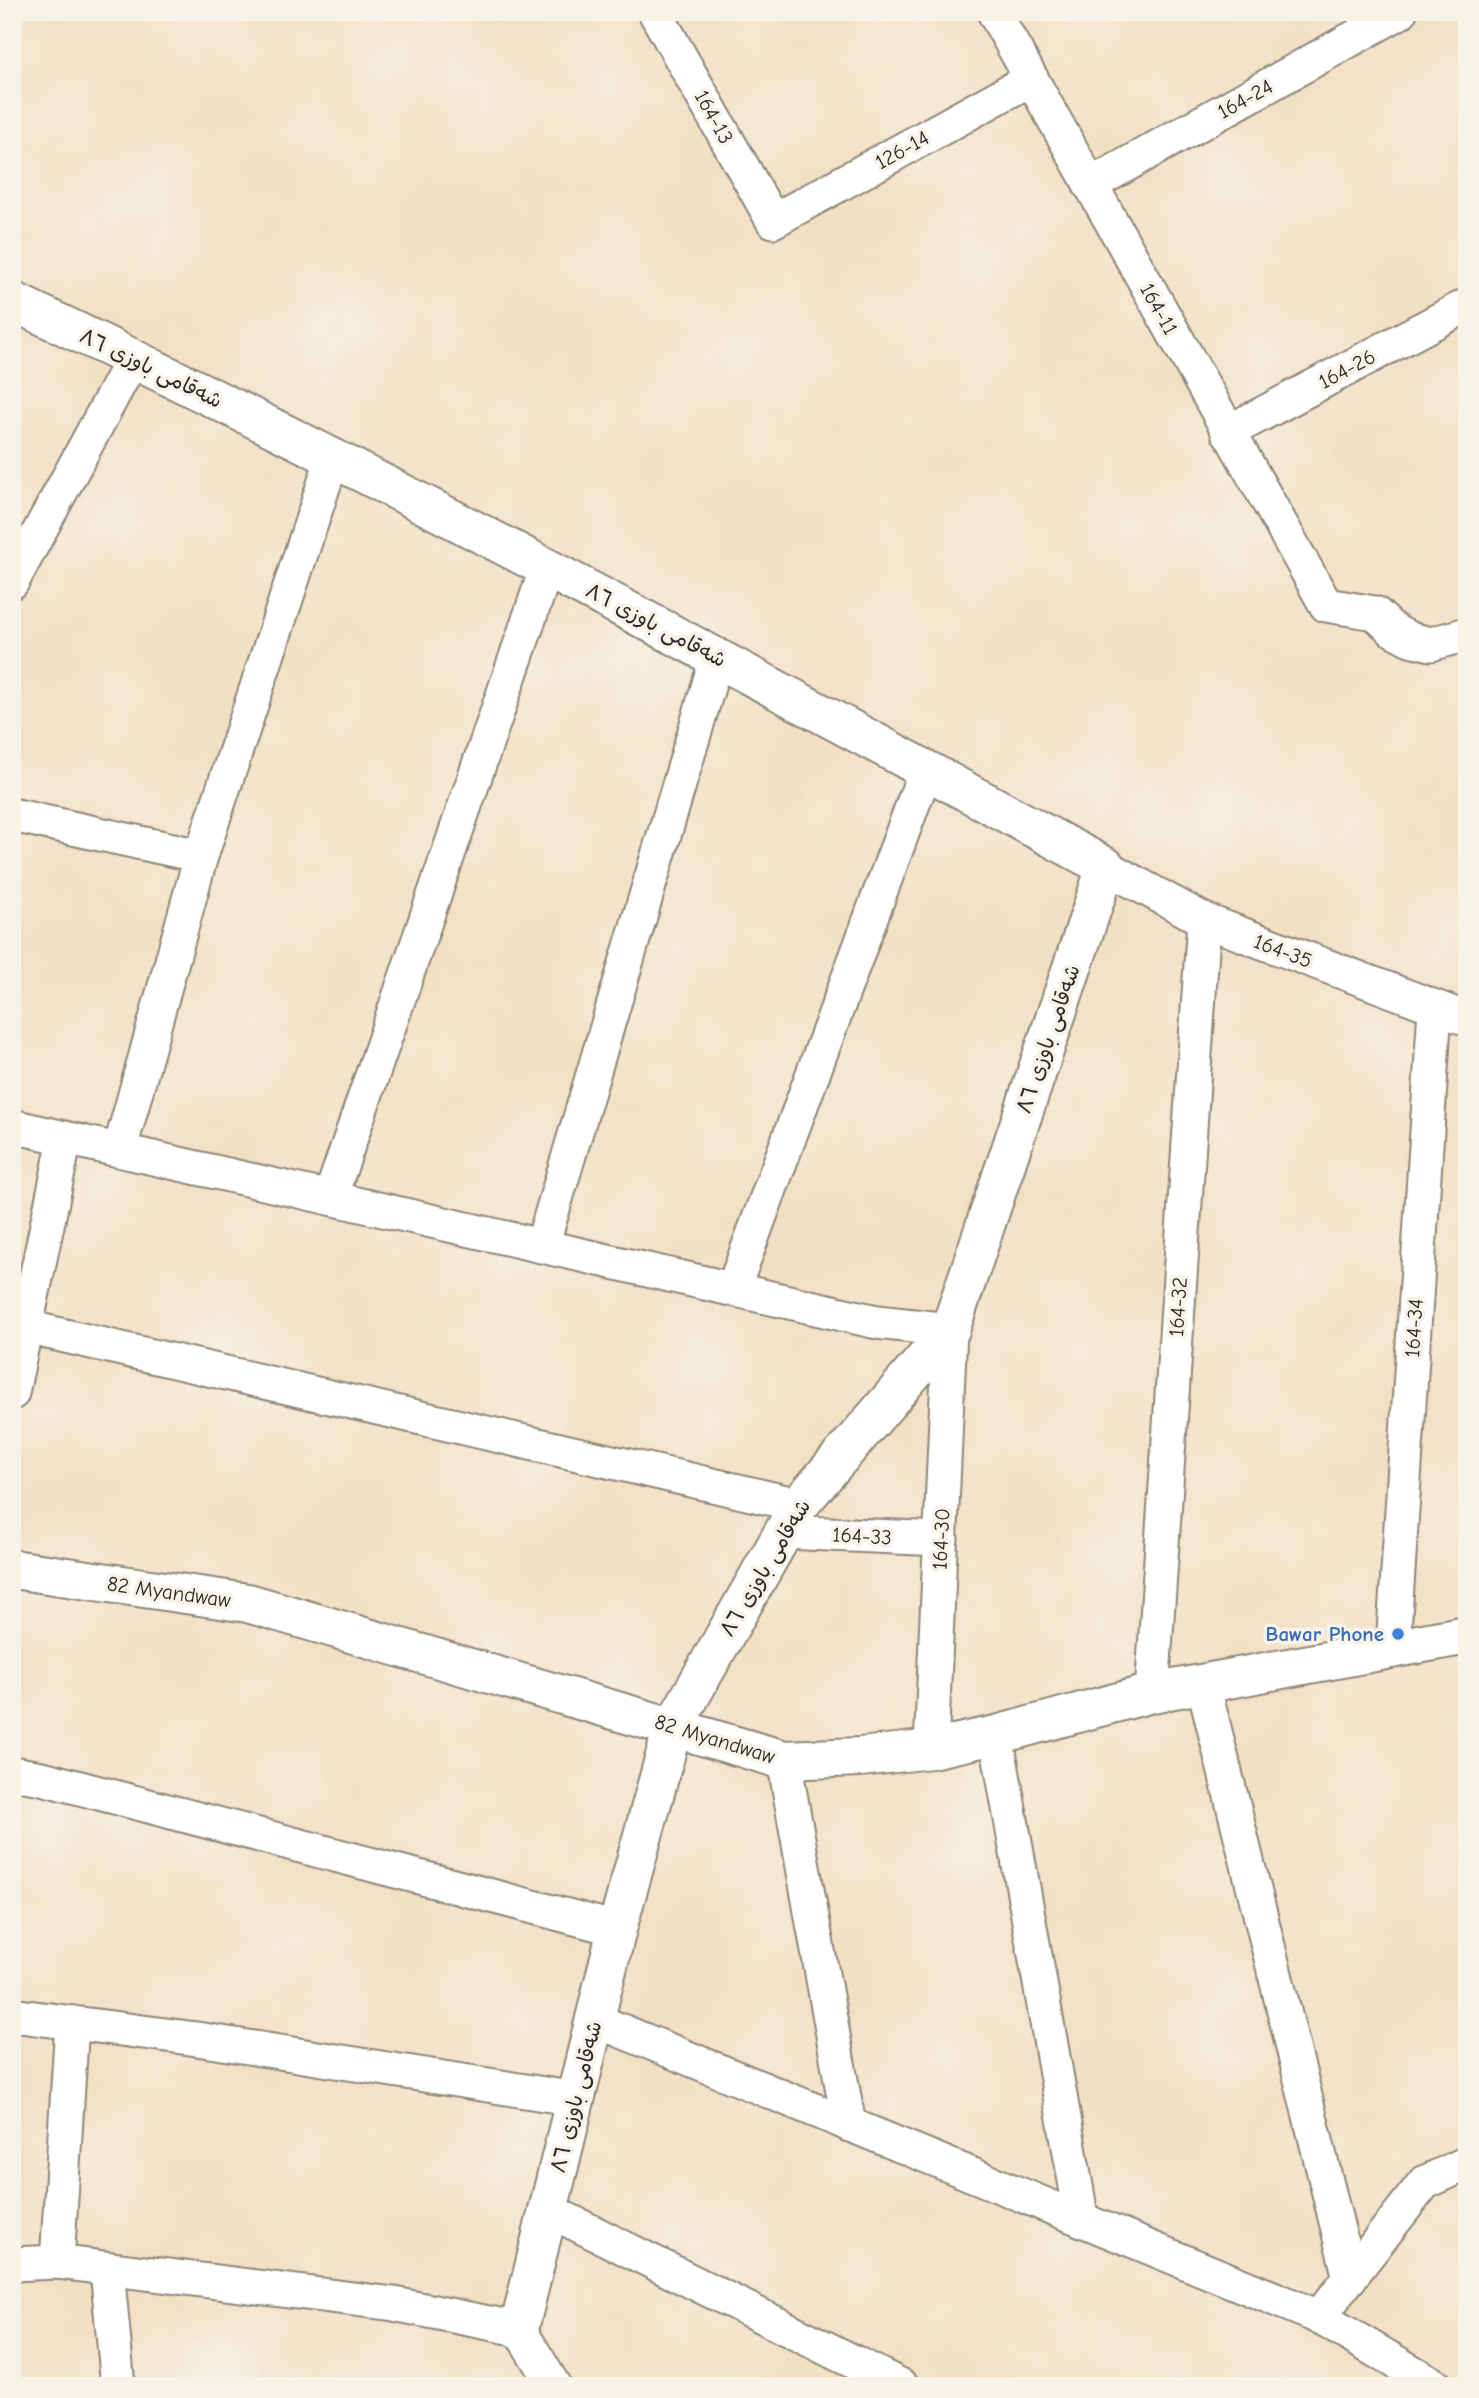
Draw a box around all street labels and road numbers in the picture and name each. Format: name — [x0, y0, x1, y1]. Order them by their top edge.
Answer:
street label: 164-24 — [1213, 74, 1277, 124]
street label: 164-13 — [690, 86, 738, 148]
street label: 126-14 — [871, 126, 933, 174]
street label: 164-11 — [1135, 279, 1183, 339]
street label: شەقامی باوزی ٨٦ — [75, 323, 226, 415]
street label: 164-26 — [1315, 344, 1379, 394]
street label: شەقامی باوزی ٨٦ — [581, 578, 730, 674]
street label: 164-35 — [1251, 929, 1315, 973]
street label: شەقامی باوزی ٨٦ — [1011, 961, 1087, 1117]
street label: 164-32 — [1164, 1276, 1192, 1338]
street label: 164-34 — [1400, 1298, 1428, 1358]
street label: شەقامی باوزی ٨٦ — [715, 1495, 817, 1642]
street label: 164-30 — [927, 1508, 955, 1570]
street label: 164-33 — [832, 1522, 892, 1550]
street label: 82 Myandwaw — [106, 1571, 233, 1613]
street label: 82 Myandwaw — [652, 1709, 779, 1769]
street label: شەقامی باوزی ٨٦ — [546, 2019, 608, 2176]

